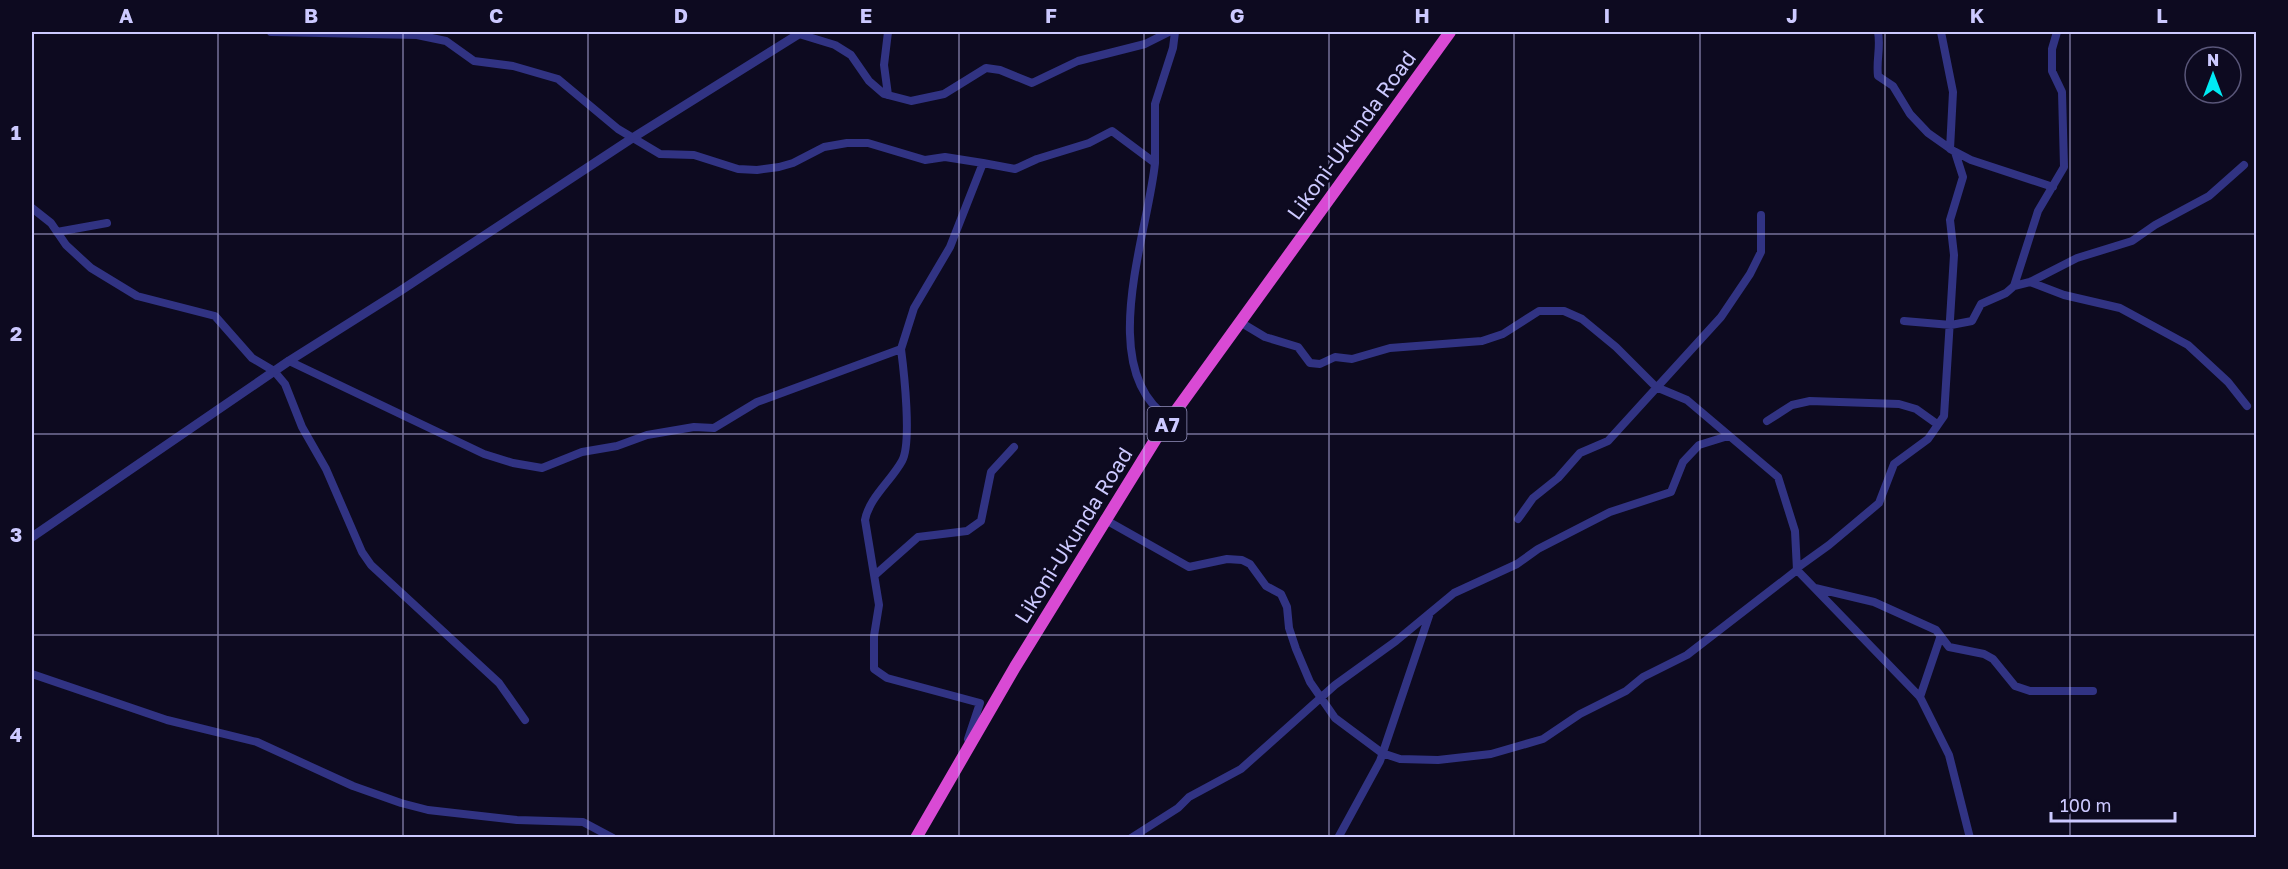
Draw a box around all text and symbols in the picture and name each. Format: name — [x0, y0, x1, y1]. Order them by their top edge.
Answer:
text: A — [119, 3, 133, 27]
text: B — [304, 3, 318, 27]
text: C — [489, 3, 503, 27]
text: D — [674, 3, 688, 27]
text: E — [860, 3, 872, 27]
text: F — [1045, 3, 1057, 27]
text: G — [1230, 3, 1244, 27]
text: H — [1414, 3, 1430, 27]
text: I — [1604, 3, 1610, 27]
text: J — [1786, 3, 1798, 27]
text: K — [1970, 3, 1985, 27]
text: L — [2156, 3, 2168, 27]
street label: Likoni-Ukunda Road — [1281, 45, 1421, 225]
north arrow — [2183, 45, 2243, 105]
text: N — [2207, 50, 2219, 70]
text: 1 — [11, 120, 21, 144]
text: 2 — [10, 321, 22, 345]
road number: A7 — [1148, 407, 1186, 441]
street label: Likoni-Ukunda Road — [1008, 442, 1138, 628]
text: 3 — [10, 522, 22, 546]
text: 4 — [10, 722, 22, 746]
scale bar — [2051, 785, 2176, 823]
text: 100 m — [2060, 794, 2111, 816]

